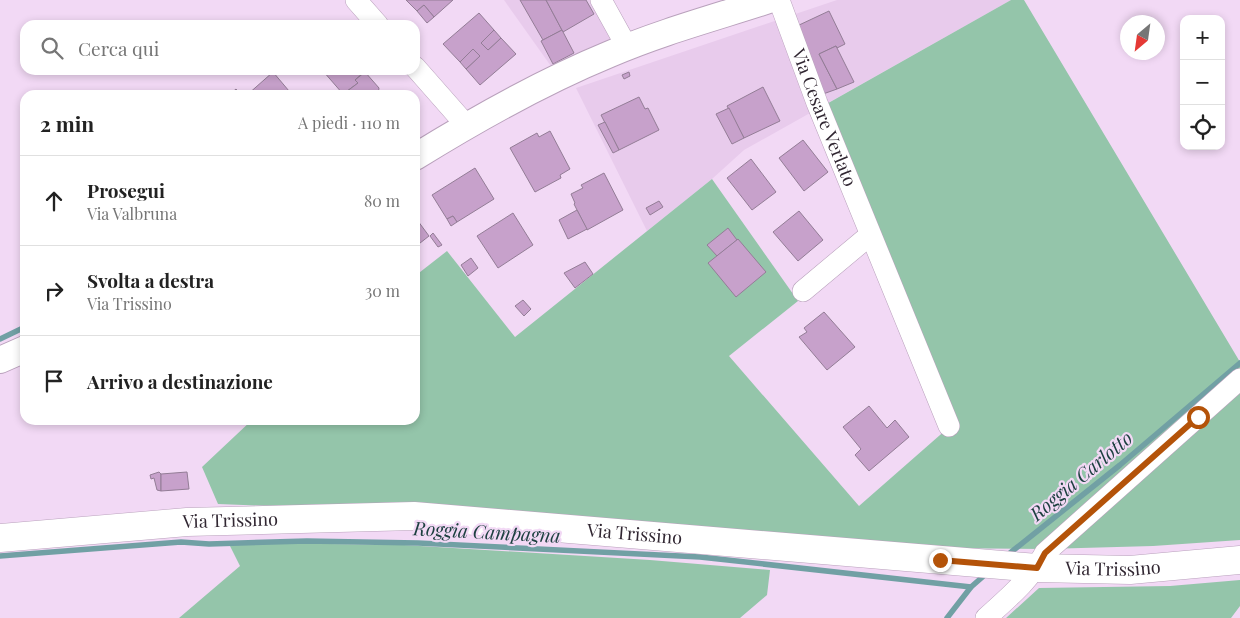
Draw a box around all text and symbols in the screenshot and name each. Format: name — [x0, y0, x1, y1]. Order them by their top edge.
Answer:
north arrow — [1120, 15, 1165, 60]
map controls — [1180, 15, 1225, 150]
button: + — [1180, 15, 1225, 60]
search box — [20, 20, 420, 75]
icon: search — [38, 34, 66, 62]
text: Cerca qui — [78, 35, 159, 61]
street label: Via Cesare Verlato — [787, 44, 863, 190]
button: − — [1180, 60, 1225, 105]
button: locate — [1180, 105, 1225, 150]
text: 2 min — [40, 109, 94, 137]
text: A piedi · 110 m — [298, 112, 400, 133]
text: Prosegui — [87, 177, 165, 203]
icon: ahead — [40, 187, 68, 215]
text: 80 m — [364, 190, 400, 211]
text: Via Valbruna — [87, 203, 177, 224]
text: Svolta a destra — [87, 267, 214, 293]
icon: right — [40, 277, 68, 305]
text: 30 m — [365, 280, 400, 301]
text: Via Trissino — [87, 293, 172, 314]
icon: arrive — [40, 367, 68, 395]
text: Arrivo a destinazione — [87, 368, 273, 394]
route start — [1187, 406, 1210, 429]
water label: Roggia Carlotto — [1023, 425, 1137, 527]
street label: Via Trissino — [181, 507, 278, 533]
water label: Roggia Campagna — [412, 514, 561, 548]
street label: Via Trissino — [585, 517, 683, 549]
route end — [929, 549, 952, 572]
street label: Via Trissino — [1064, 554, 1162, 581]

